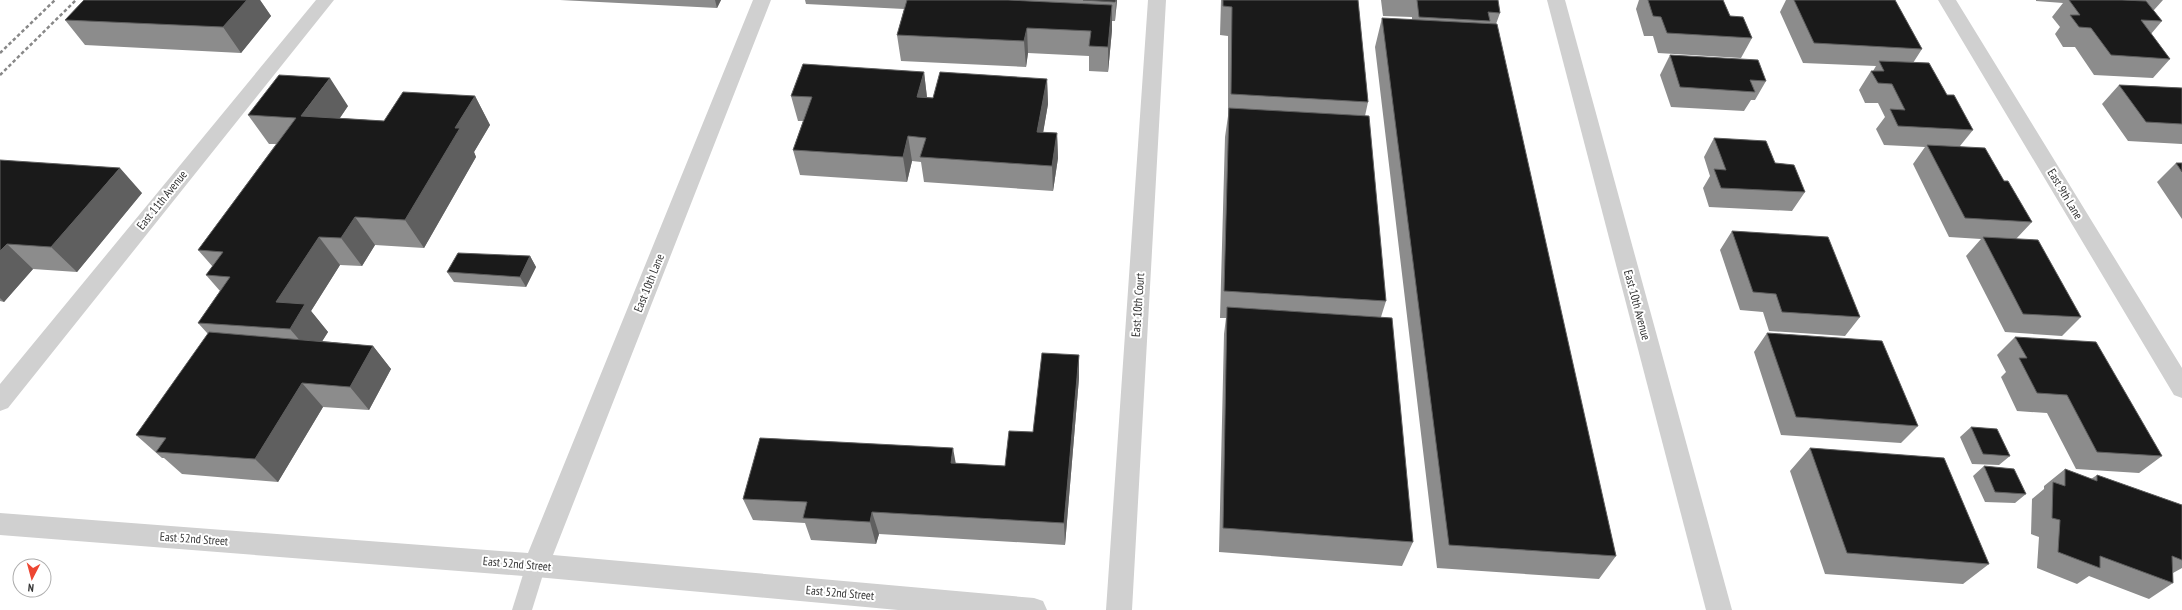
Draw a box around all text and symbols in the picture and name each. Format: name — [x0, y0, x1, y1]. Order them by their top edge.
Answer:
street label: East 9th Lane — [2045, 166, 2086, 222]
street label: East 11th Avenue — [133, 167, 190, 232]
street label: East 10th Lane — [630, 251, 667, 314]
street label: East 10th Avenue — [1621, 268, 1654, 342]
street label: East 10th Court — [1128, 272, 1147, 338]
street label: East 52nd Street — [159, 529, 229, 548]
street label: East 52nd Street — [482, 553, 553, 574]
north arrow — [12, 558, 52, 598]
text: N — [27, 581, 35, 595]
street label: East 52nd Street — [805, 582, 876, 603]

